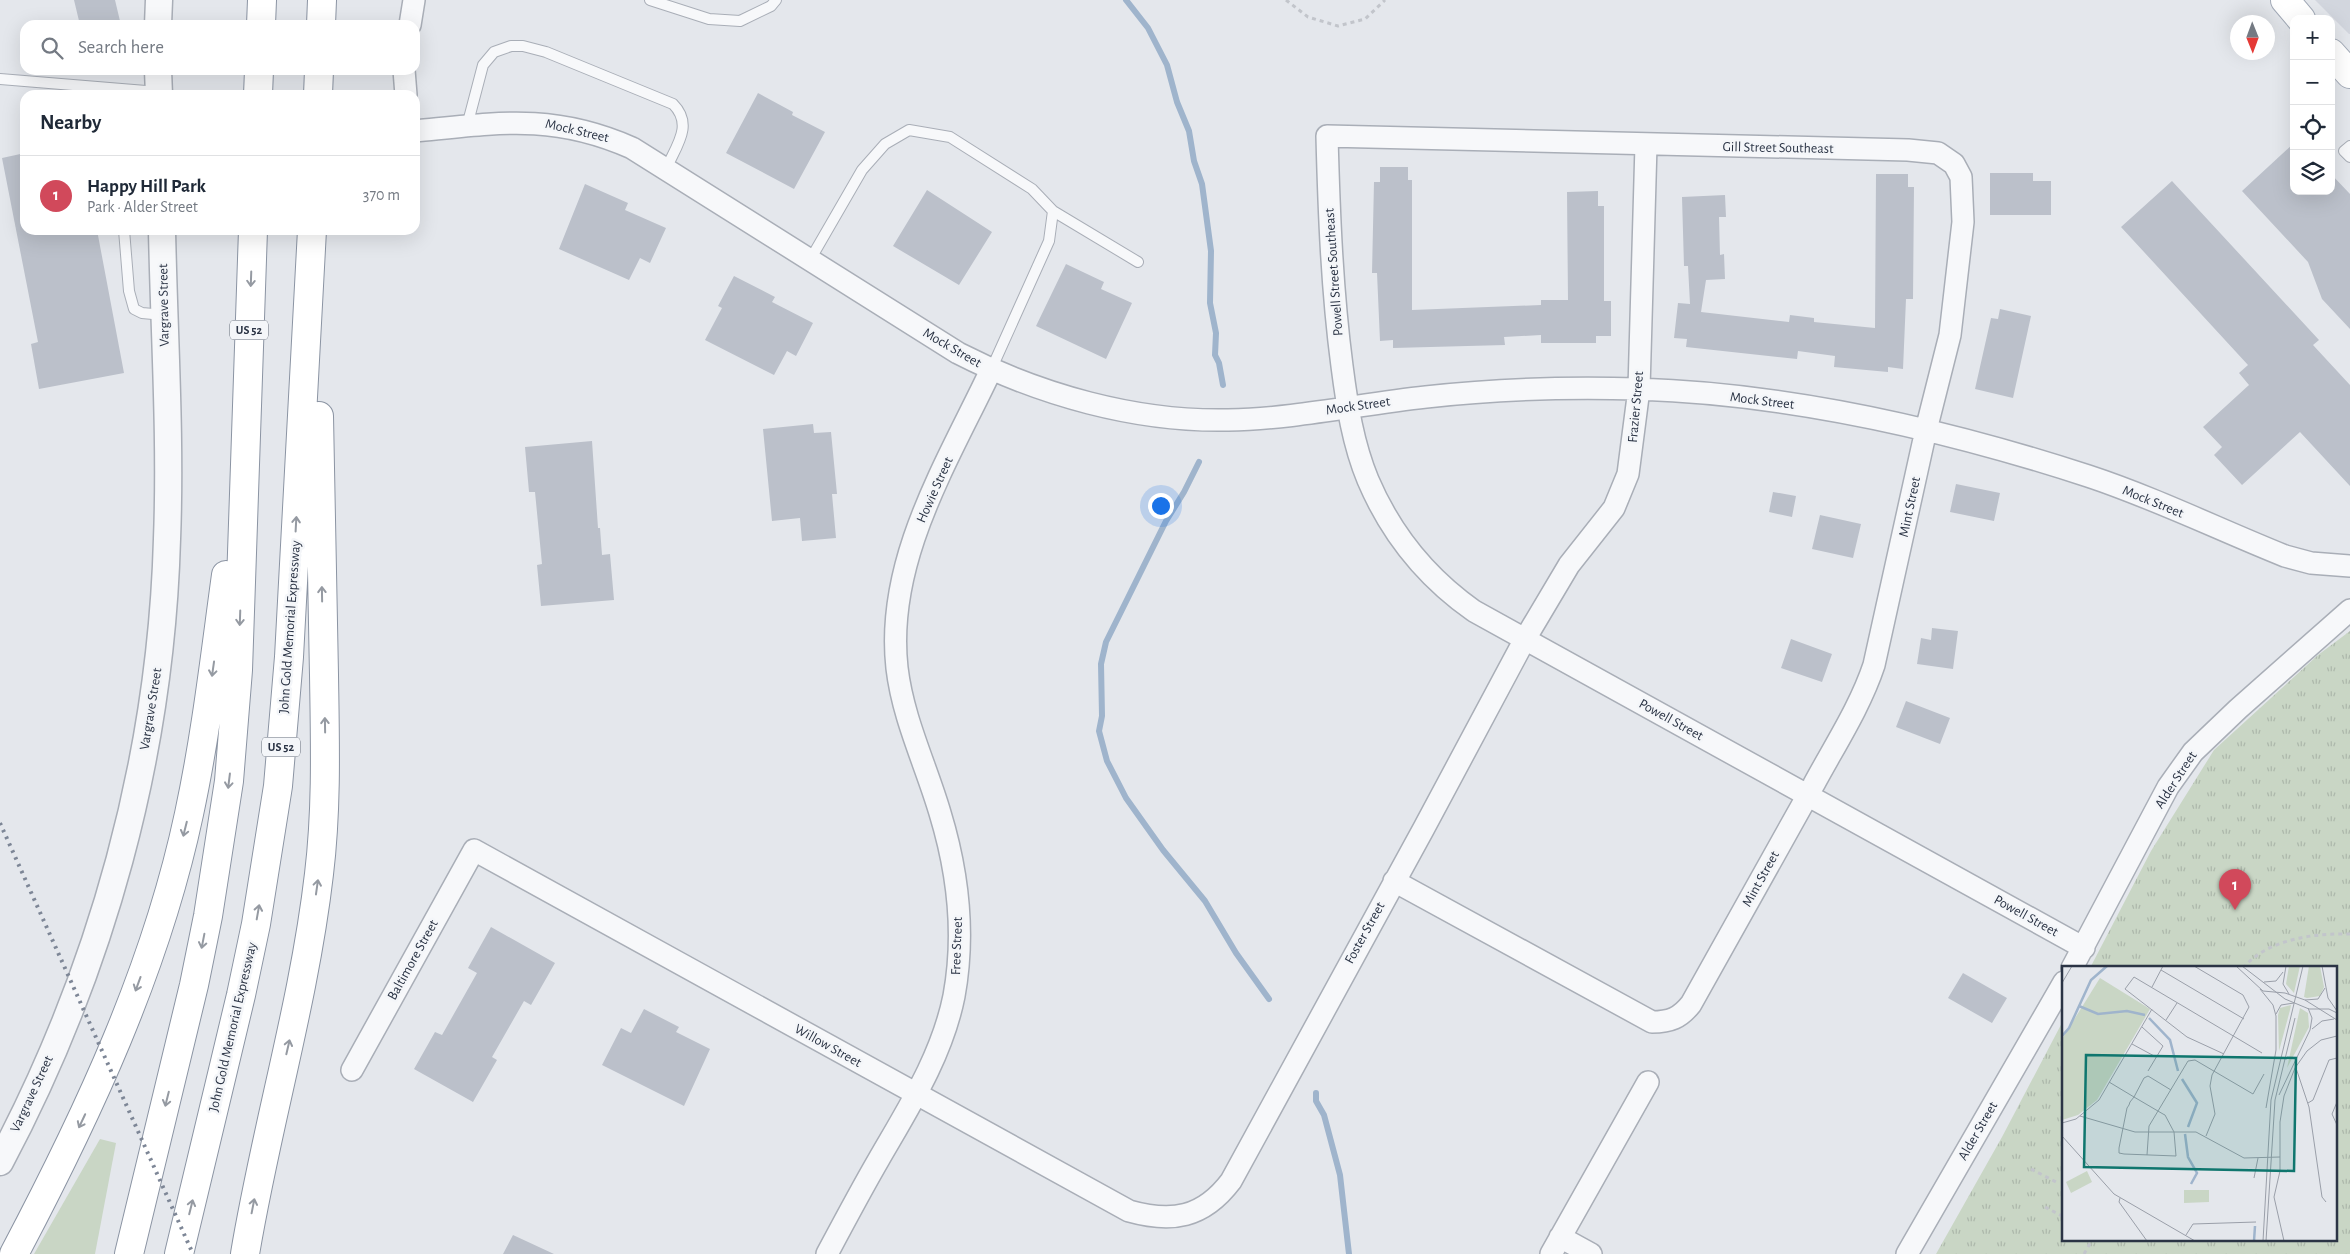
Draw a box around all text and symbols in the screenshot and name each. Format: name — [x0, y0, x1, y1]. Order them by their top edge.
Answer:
north arrow — [2230, 15, 2275, 60]
map controls — [2290, 15, 2335, 195]
button: + — [2290, 15, 2335, 60]
search box — [20, 20, 420, 75]
icon: search — [38, 34, 66, 62]
text: Search here — [78, 38, 164, 57]
button: − — [2290, 60, 2335, 105]
button: locate — [2290, 105, 2335, 150]
text: Nearby — [40, 112, 101, 133]
street label: Mock Street — [544, 117, 611, 145]
street label: Gill Street Southeast — [1722, 140, 1834, 156]
button: layers — [2290, 150, 2335, 195]
text: Happy Hill Park — [87, 177, 206, 196]
text: 1 — [53, 187, 59, 203]
text: 370 m — [363, 187, 400, 203]
text: Park · Alder Street — [87, 199, 198, 215]
street label: Powell Street Southeast — [1323, 207, 1345, 336]
street label: Vargrave Street — [156, 263, 172, 347]
one-way arrow — [246, 270, 255, 286]
road number: US 52 — [230, 320, 268, 340]
street label: Mock Street — [920, 326, 984, 370]
street label: Frazier Street — [1626, 370, 1646, 443]
street label: Mock Street — [1729, 390, 1795, 412]
street label: Mock Street — [1325, 394, 1392, 417]
street label: Howie Street — [914, 454, 956, 525]
street label: Mint Street — [1897, 475, 1923, 538]
street label: Mock Street — [2120, 483, 2186, 521]
your location — [1148, 493, 1174, 519]
one-way arrow — [292, 516, 301, 532]
street label: John Gold Memorial Expressway — [277, 540, 303, 714]
one-way arrow — [317, 586, 327, 602]
one-way arrow — [235, 610, 245, 626]
one-way arrow — [208, 661, 218, 677]
street label: Vargrave Street — [138, 666, 164, 751]
street label: Powell Street — [1636, 697, 1706, 744]
one-way arrow — [320, 718, 329, 734]
road number: US 52 — [262, 738, 300, 756]
street label: Alder Street — [2152, 748, 2200, 811]
one-way arrow — [224, 772, 234, 788]
one-way arrow — [180, 820, 189, 836]
street label: Mint Street — [1740, 848, 1782, 909]
pin: 1 — [2219, 869, 2251, 910]
one-way arrow — [313, 880, 323, 896]
street label: Powell Street — [1991, 893, 2061, 940]
street label: Foster Street — [1342, 899, 1388, 966]
one-way arrow — [253, 904, 263, 920]
street label: Free Street — [949, 916, 965, 975]
street label: Baltimore Street — [385, 917, 441, 1003]
one-way arrow — [197, 932, 207, 948]
street label: John Gold Memorial Expressway — [207, 941, 259, 1113]
inset map — [2062, 966, 2338, 1242]
one-way arrow — [133, 976, 142, 992]
street label: Willow Street — [792, 1022, 864, 1070]
one-way arrow — [284, 1040, 293, 1056]
street label: Vargrave Street — [8, 1053, 56, 1135]
one-way arrow — [162, 1091, 171, 1107]
street label: Alder Street — [1956, 1099, 2001, 1163]
one-way arrow — [76, 1113, 86, 1128]
one-way arrow — [249, 1198, 259, 1214]
one-way arrow — [187, 1199, 196, 1215]

